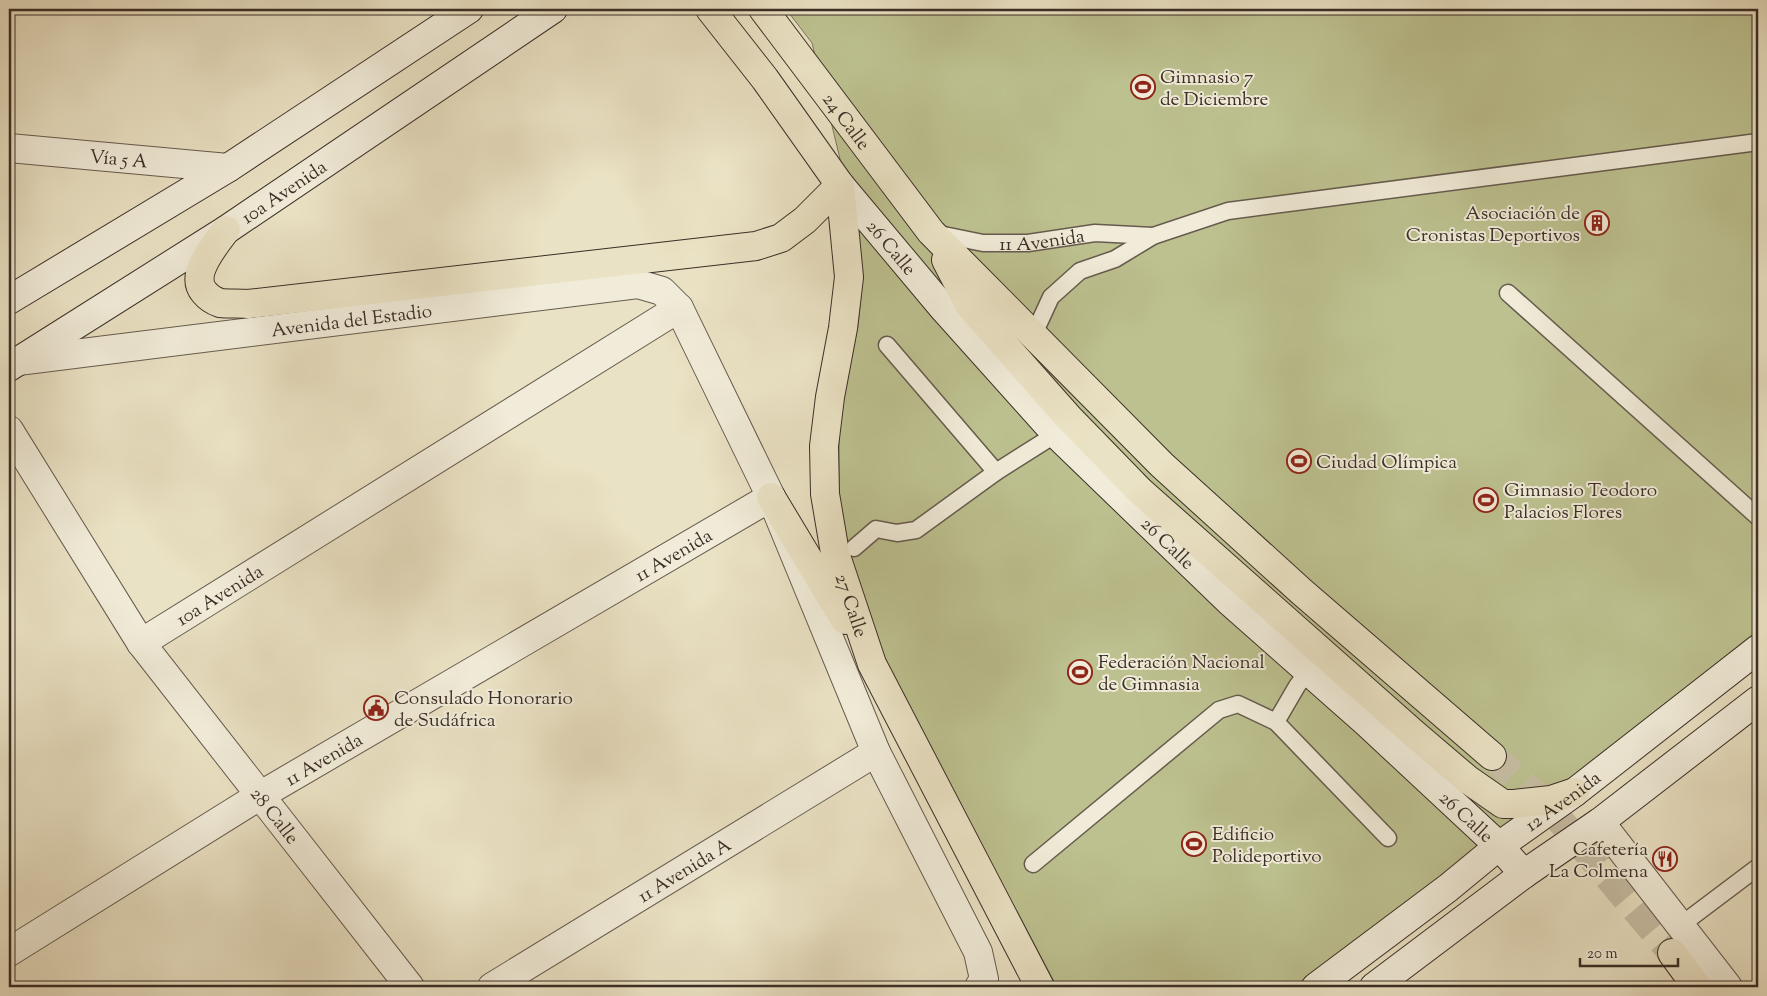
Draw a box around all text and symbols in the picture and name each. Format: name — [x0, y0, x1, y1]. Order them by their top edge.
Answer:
place label: Gimnasio 7 de Diciembre — [1160, 65, 1269, 114]
sports icon: Gimnasio 7 de Diciembre — [1130, 74, 1156, 100]
street label: 24 Calle — [815, 88, 876, 157]
street label: Vía 5 A — [88, 144, 149, 177]
street label: 10a Avenida — [237, 155, 333, 232]
place label: Asociación de Cronistas Deportivos — [1406, 201, 1580, 250]
building icon: Asociación de Cronistas Deportivos — [1584, 210, 1610, 236]
street label: 26 Calle — [859, 215, 922, 283]
street label: 11 Avenida — [999, 224, 1087, 259]
street label: Avenida del Estadio — [270, 299, 434, 345]
sports icon: Ciudad Olímpica — [1286, 448, 1312, 474]
place label: Ciudad Olímpica — [1316, 450, 1457, 477]
place label: Gimnasio Teodoro Palacios Flores — [1504, 478, 1657, 527]
sports icon: Gimnasio Teodoro Palacios Flores — [1473, 487, 1499, 513]
street label: 26 Calle — [1134, 512, 1200, 577]
street label: 11 Avenida — [630, 523, 718, 590]
street label: 10a Avenida — [172, 559, 269, 634]
street label: 27 Calle — [827, 570, 873, 641]
place label: Federación Nacional de Gimnasia — [1098, 650, 1265, 699]
sports icon: Federación Nacional de Gimnasia — [1067, 659, 1093, 685]
place label: Consulado Honorario de Sudáfrica — [394, 686, 573, 735]
public building icon: Consulado Honorario de Sudáfrica — [363, 695, 389, 721]
street label: 11 Avenida — [281, 727, 369, 794]
street label: 12 Avenida — [1520, 765, 1608, 839]
street label: 28 Calle — [243, 782, 305, 851]
street label: 26 Calle — [1432, 786, 1499, 850]
place label: Edificio Polideportivo — [1212, 822, 1322, 871]
sports icon: Edificio Polideportivo — [1181, 831, 1207, 857]
street label: 11 Avenida A — [633, 832, 738, 911]
place label: Cafetería La Colmena — [1549, 837, 1648, 886]
restaurant icon: Cafetería La Colmena — [1652, 846, 1678, 872]
scale bar — [1580, 936, 1677, 968]
text: 20 m — [1587, 944, 1618, 965]

